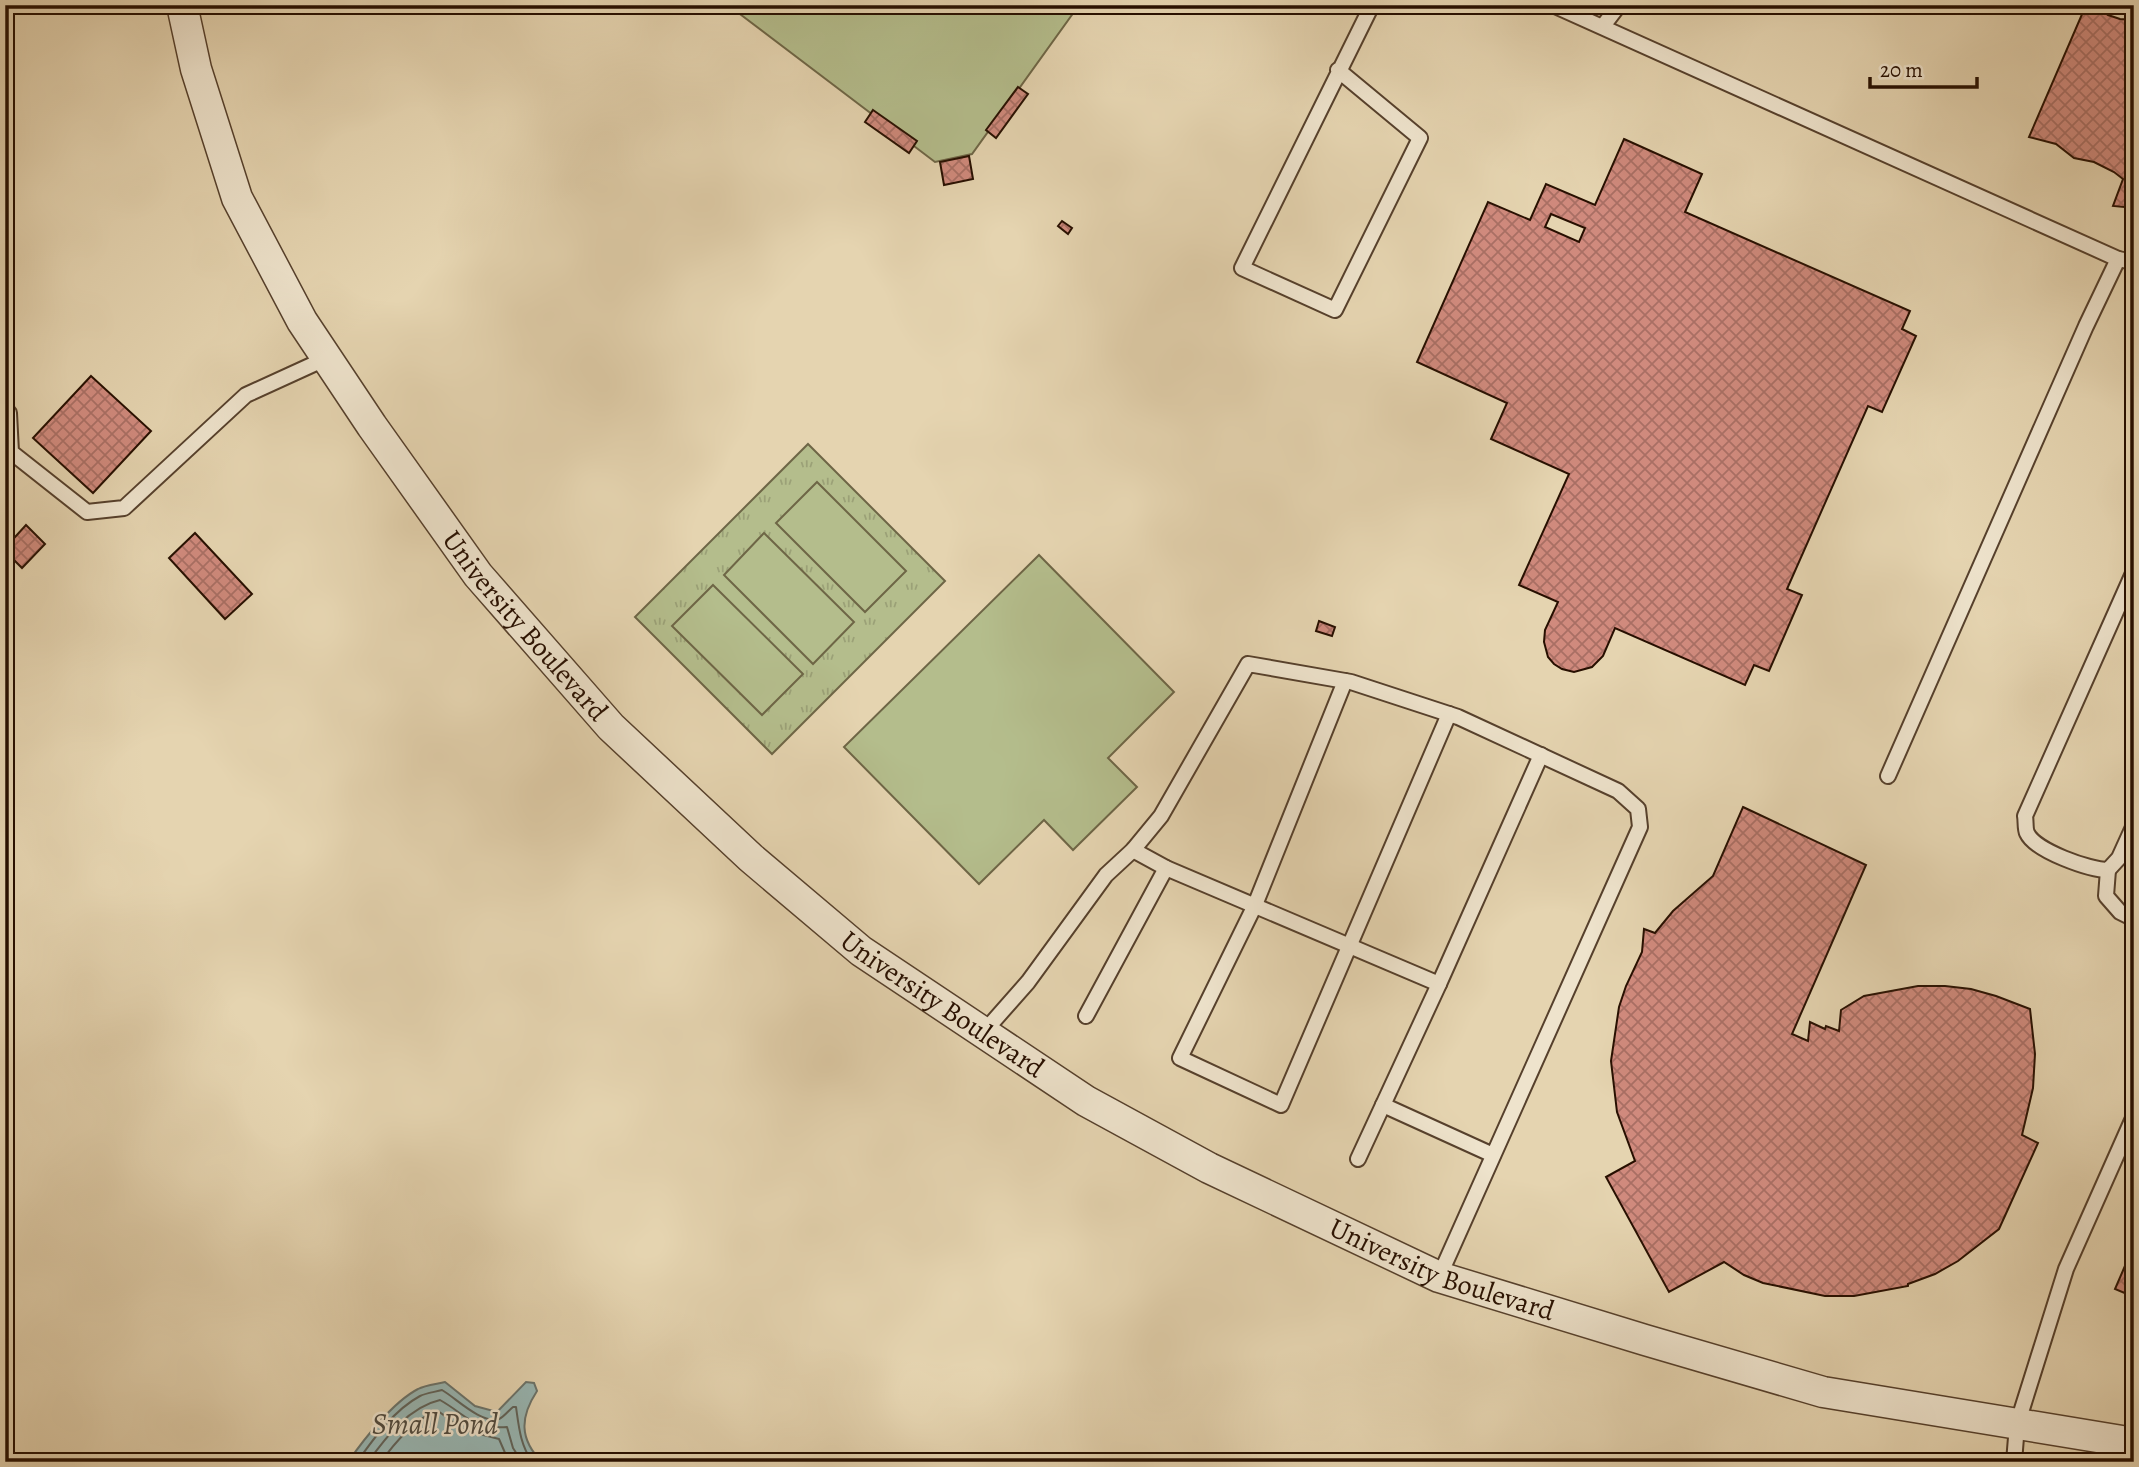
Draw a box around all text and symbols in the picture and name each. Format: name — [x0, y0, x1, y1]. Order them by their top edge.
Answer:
scale bar — [1870, 46, 1976, 90]
text: 20 m — [1880, 56, 1923, 84]
street label: University Boulevard — [433, 523, 617, 730]
street label: University Boulevard — [832, 922, 1053, 1088]
street label: University Boulevard — [1323, 1209, 1560, 1330]
water label: Small Pond — [372, 1404, 498, 1444]

